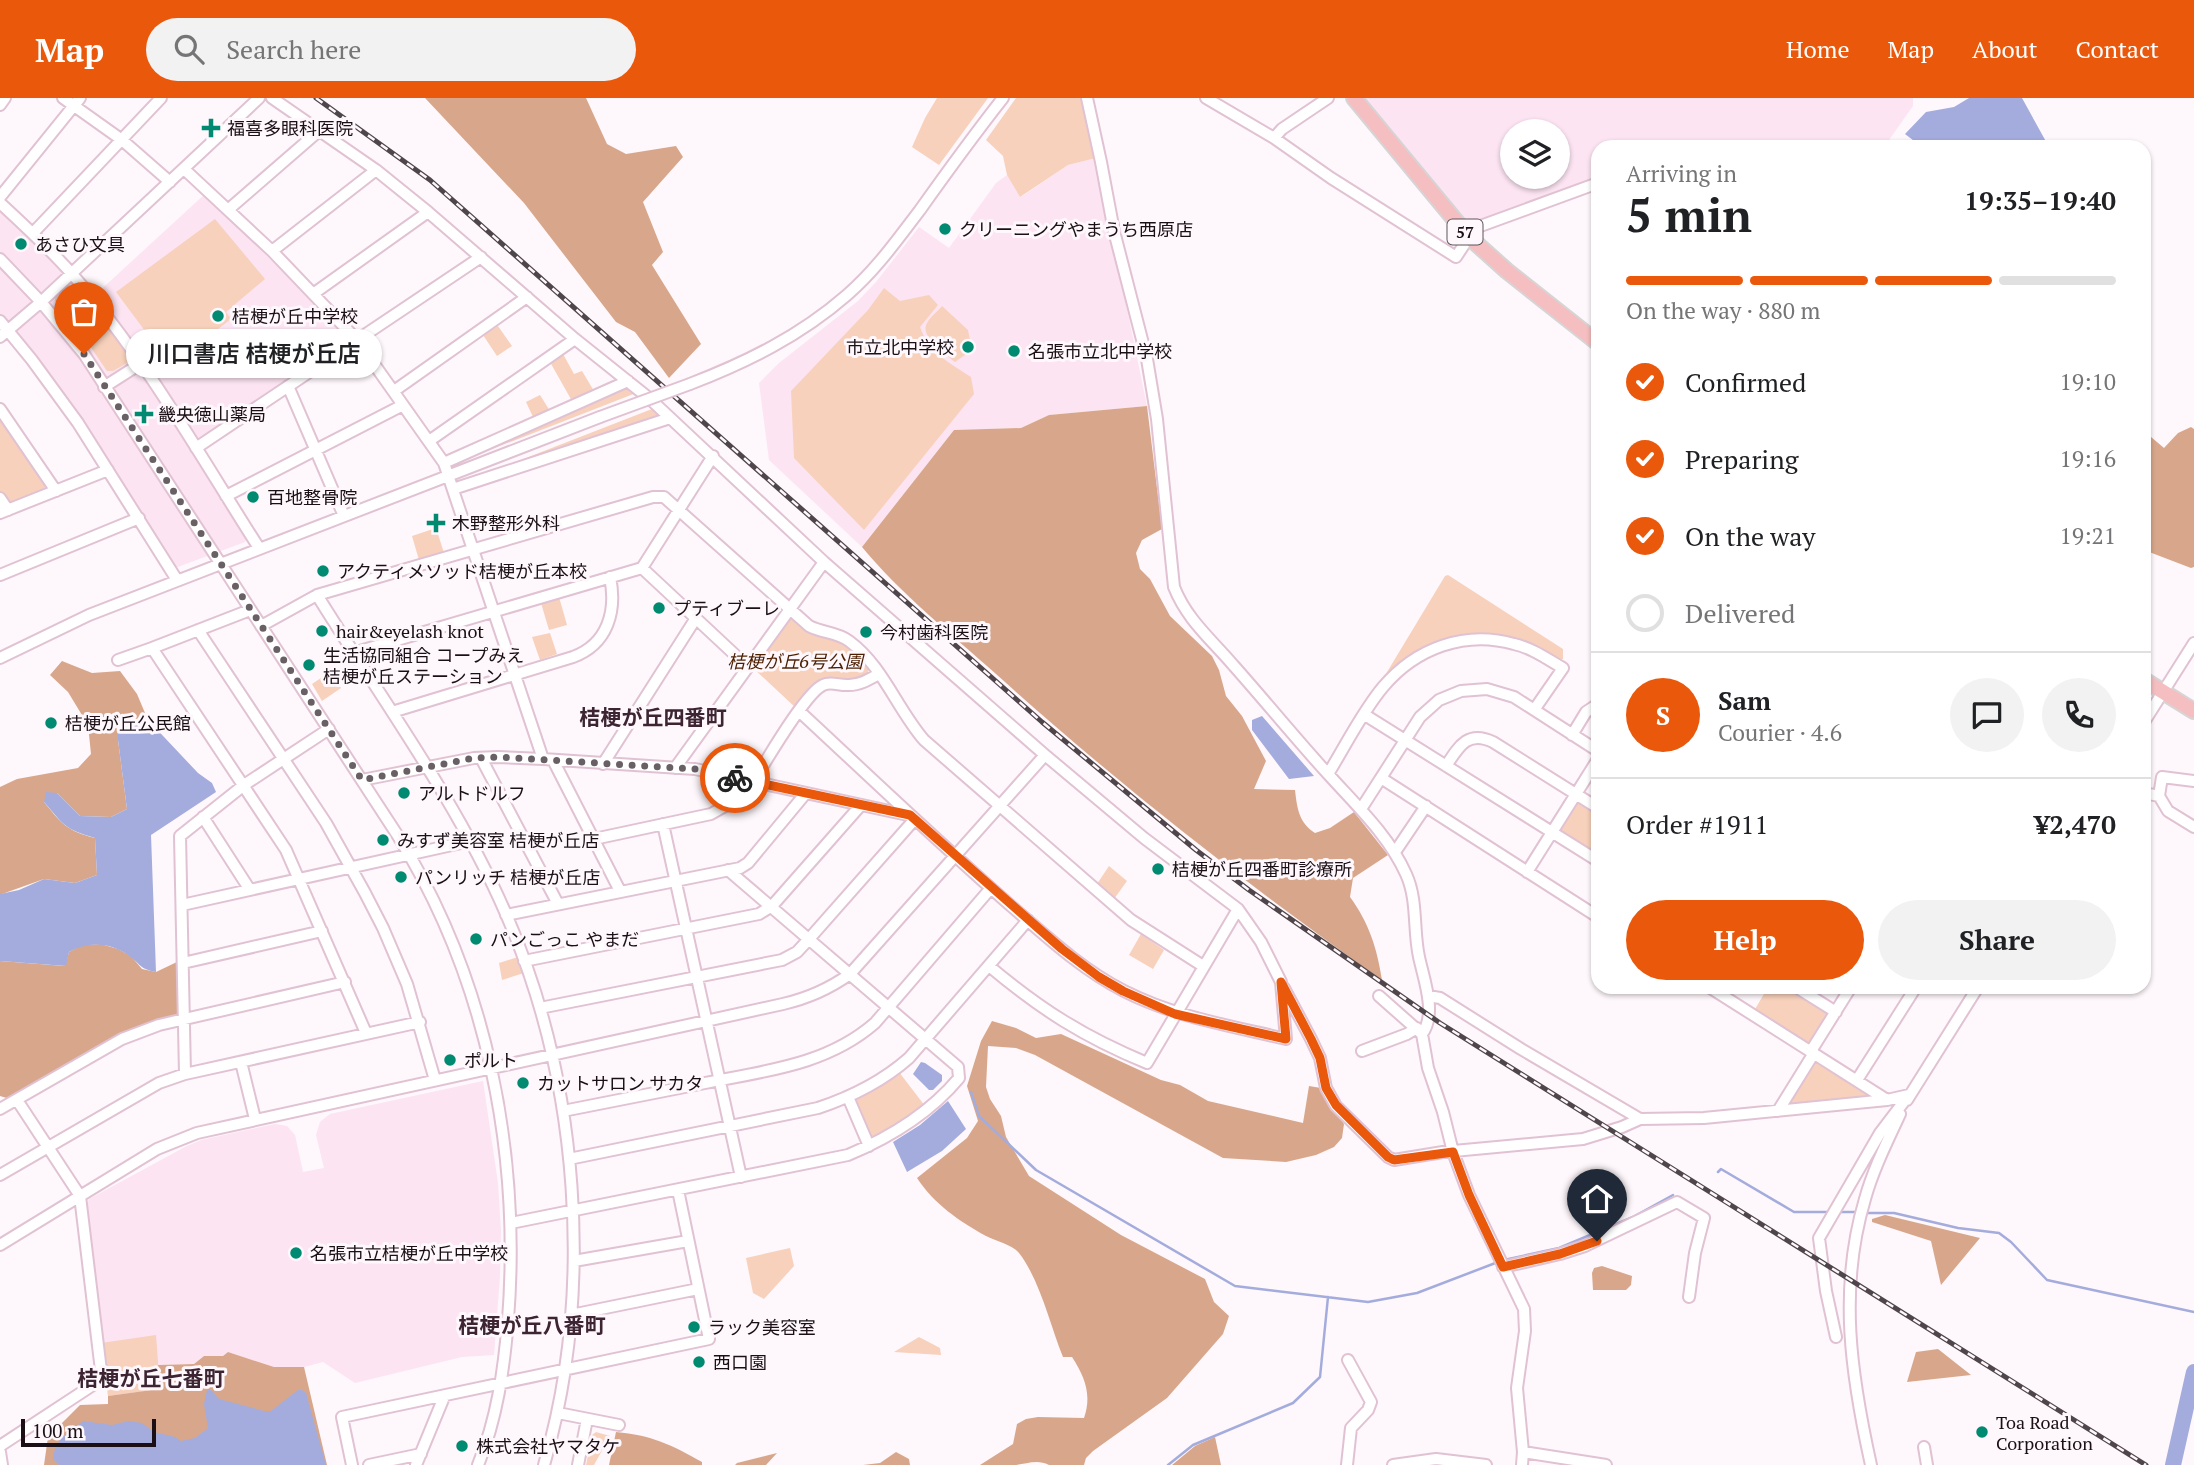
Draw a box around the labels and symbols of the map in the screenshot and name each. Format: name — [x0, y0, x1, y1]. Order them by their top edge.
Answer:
place label: 福喜多眼科医院 — [227, 116, 353, 140]
marker: 福喜多眼科医院 — [201, 118, 221, 138]
place label: クリーニングやまうち西原店 — [959, 217, 1193, 241]
road number: 57 — [1448, 220, 1482, 244]
marker: クリーニングやまうち西原店 — [937, 221, 953, 237]
place label: あさひ文具 — [35, 232, 125, 256]
marker: あさひ文具 — [13, 236, 29, 252]
pin — [54, 282, 114, 354]
place label: 桔梗が丘中学校 — [232, 304, 358, 328]
marker: 桔梗が丘中学校 — [210, 308, 226, 324]
callout: 川口書店 桔梗が丘店 — [126, 330, 382, 378]
place label: 市立北中学校 — [846, 335, 954, 359]
marker: 市立北中学校 — [960, 339, 976, 355]
place label: 名張市立北中学校 — [1028, 339, 1172, 363]
marker: 名張市立北中学校 — [1006, 343, 1022, 359]
place label: 畿央徳山薬局 — [158, 402, 266, 426]
marker: 畿央徳山薬局 — [136, 406, 152, 422]
place label: 百地整骨院 — [267, 485, 357, 509]
marker: 百地整骨院 — [245, 489, 261, 505]
place label: 木野整形外科 — [452, 511, 560, 535]
marker: 木野整形外科 — [426, 513, 446, 533]
place label: アクティメソッド桔梗が丘本校 — [337, 559, 587, 583]
marker: アクティメソッド桔梗が丘本校 — [315, 563, 331, 579]
place label: プティブーレ — [673, 596, 780, 620]
marker: プティブーレ — [651, 600, 667, 616]
place label: hair&eyelash knot — [336, 619, 484, 643]
place label: 今村歯科医院 — [880, 620, 988, 644]
marker: hair&eyelash knot — [314, 623, 330, 639]
marker: 今村歯科医院 — [858, 624, 874, 640]
place label: 生活協同組合 コープみえ 桔梗が丘ステーション — [323, 643, 524, 688]
park label: 桔梗が丘6号公園 — [727, 649, 866, 673]
marker: 生活協同組合 コープみえ 桔梗が丘ステーション — [301, 657, 317, 673]
district label: 桔梗が丘四番町 — [580, 703, 727, 731]
place label: 桔梗が丘公民館 — [65, 711, 191, 735]
marker: 桔梗が丘公民館 — [43, 715, 59, 731]
courier — [700, 743, 770, 813]
place label: アルトドルフ — [418, 781, 526, 805]
marker: アルトドルフ — [396, 785, 412, 801]
place label: みすず美容室 桔梗が丘店 — [397, 828, 599, 852]
marker: みすず美容室 桔梗が丘店 — [375, 832, 391, 848]
place label: 桔梗が丘四番町診療所 — [1172, 857, 1352, 881]
marker: 桔梗が丘四番町診療所 — [1150, 861, 1166, 877]
place label: パンリッチ 桔梗が丘店 — [415, 865, 600, 889]
marker: パンリッチ 桔梗が丘店 — [393, 869, 409, 885]
place label: パンごっこ やまだ — [490, 927, 639, 951]
marker: パンごっこ やまだ — [468, 931, 484, 947]
place label: ポルト — [464, 1048, 518, 1072]
marker: ポルト — [442, 1052, 458, 1068]
place label: カットサロン サカタ — [537, 1071, 703, 1095]
marker: カットサロン サカタ — [515, 1075, 531, 1091]
pin — [1567, 1169, 1627, 1241]
place label: 名張市立桔梗が丘中学校 — [310, 1241, 508, 1265]
marker: 名張市立桔梗が丘中学校 — [288, 1245, 304, 1261]
district label: 桔梗が丘八番町 — [459, 1311, 606, 1339]
place label: ラック美容室 — [708, 1315, 816, 1339]
marker: ラック美容室 — [686, 1319, 702, 1335]
place label: 西口園 — [713, 1350, 767, 1374]
marker: 西口園 — [691, 1354, 707, 1370]
district label: 桔梗が丘七番町 — [78, 1364, 225, 1392]
place label: Toa Road Corporation — [1996, 1410, 2093, 1455]
scale bar — [21, 1416, 156, 1448]
marker: Toa Road Corporation — [1974, 1424, 1990, 1440]
place label: 株式会社ヤマタケ — [476, 1434, 620, 1458]
marker: 株式会社ヤマタケ — [454, 1438, 470, 1454]

